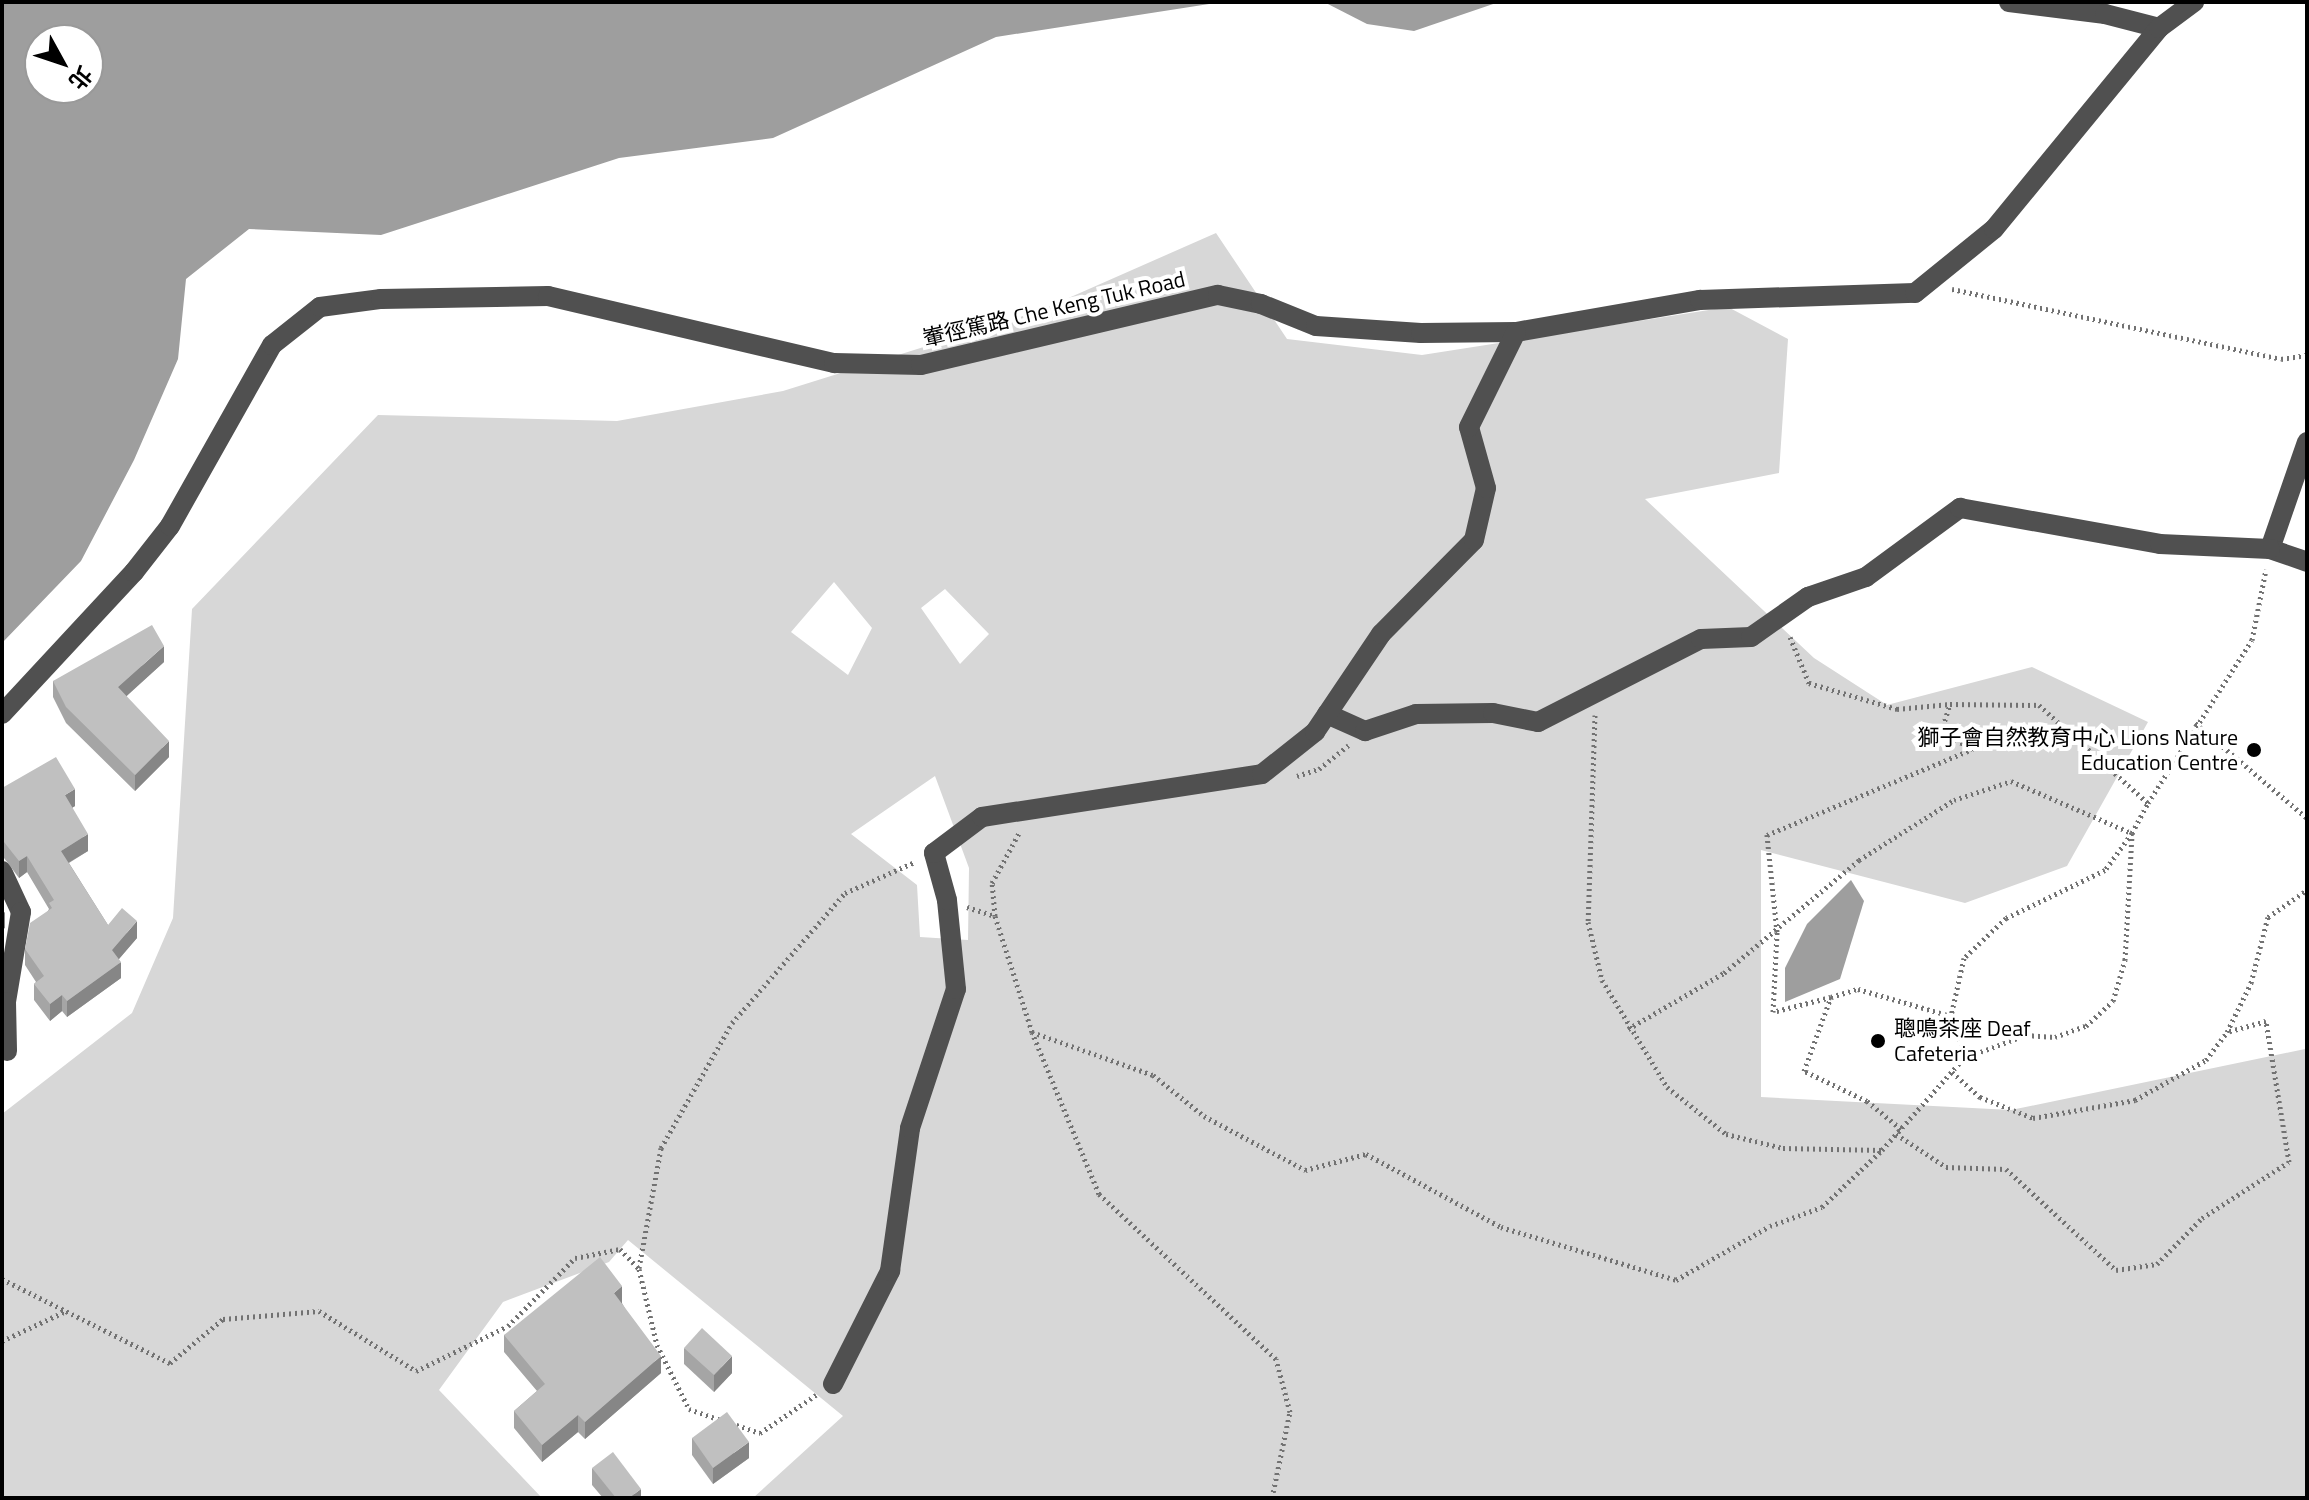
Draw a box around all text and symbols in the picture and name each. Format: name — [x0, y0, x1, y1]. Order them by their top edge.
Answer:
north arrow — [24, 24, 104, 104]
text: 北 — [61, 59, 101, 97]
street label: 輋徑篤路 Che Keng Tuk Road — [920, 266, 1188, 352]
place label: 獅子會自然教育中心 Lions Nature Education Centre — [1918, 724, 2238, 776]
marker: 獅子會自然教育中心 Lions Nature Education Centre — [2245, 741, 2263, 759]
place label: 聰鳴茶座 Deaf Cafeteria — [1894, 1015, 2030, 1066]
marker: 聰鳴茶座 Deaf Cafeteria — [1869, 1032, 1887, 1050]

